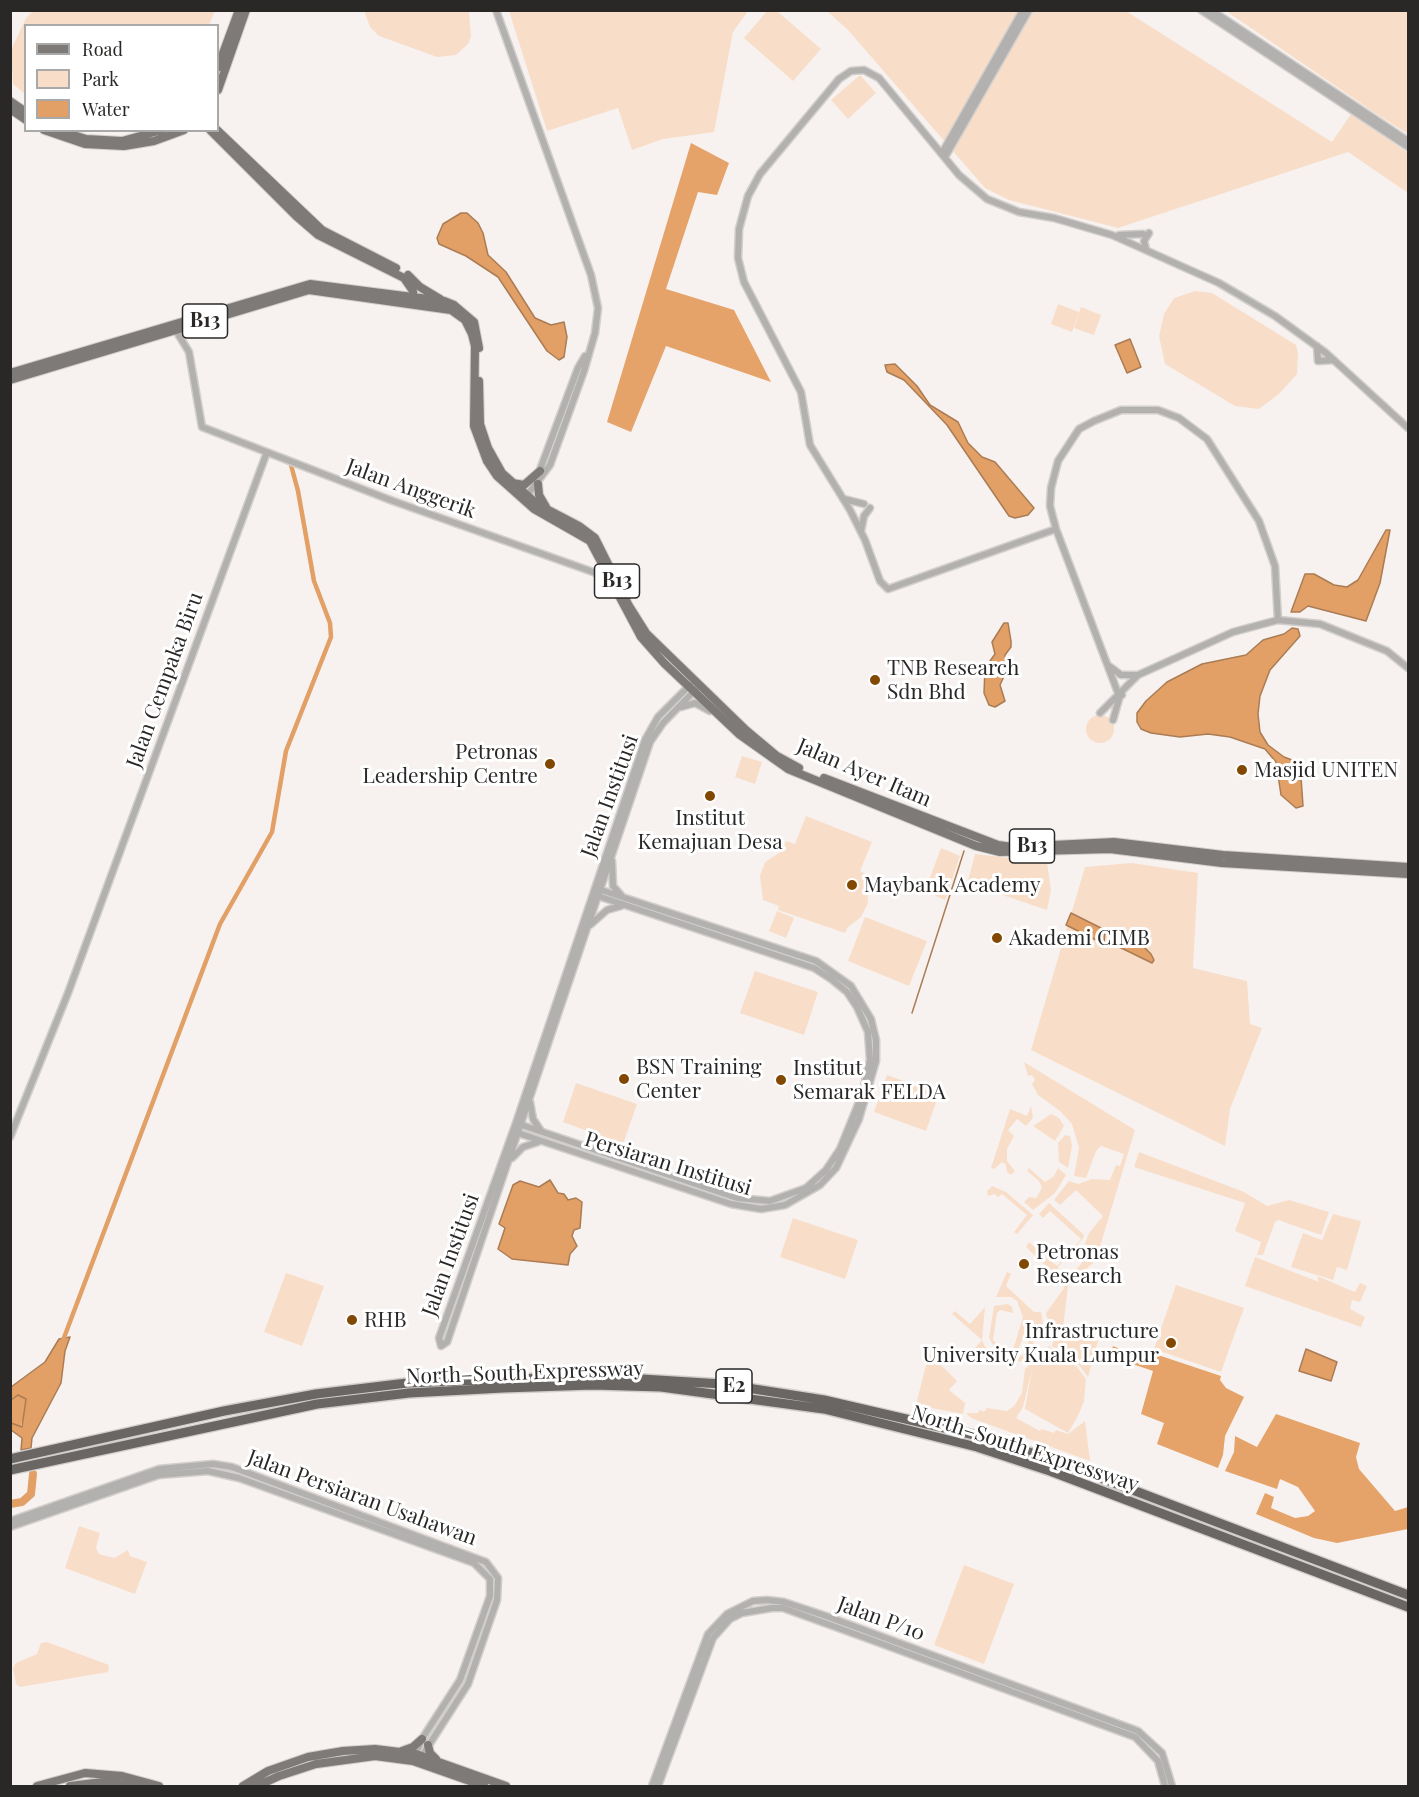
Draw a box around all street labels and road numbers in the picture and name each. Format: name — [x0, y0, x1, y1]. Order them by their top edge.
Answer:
road number: B13 — [182, 304, 228, 338]
street label: Jalan Anggerik — [343, 454, 479, 524]
road number: B13 — [594, 564, 640, 598]
street label: Jalan Cempaka Biru — [121, 589, 209, 771]
street label: Jalan Institusi — [576, 731, 644, 861]
street label: Jalan Ayer Itam — [793, 733, 935, 813]
road number: B13 — [1010, 829, 1054, 863]
street label: Persiaran Institusi — [581, 1127, 755, 1201]
street label: Jalan Institusi — [417, 1190, 485, 1320]
street label: North–South Expressway — [406, 1356, 644, 1390]
road number: E2 — [716, 1369, 752, 1403]
street label: North–South Expressway — [908, 1400, 1142, 1498]
street label: Jalan Persiaran Usahawan — [244, 1445, 480, 1551]
street label: Jalan P/10 — [834, 1592, 928, 1646]

